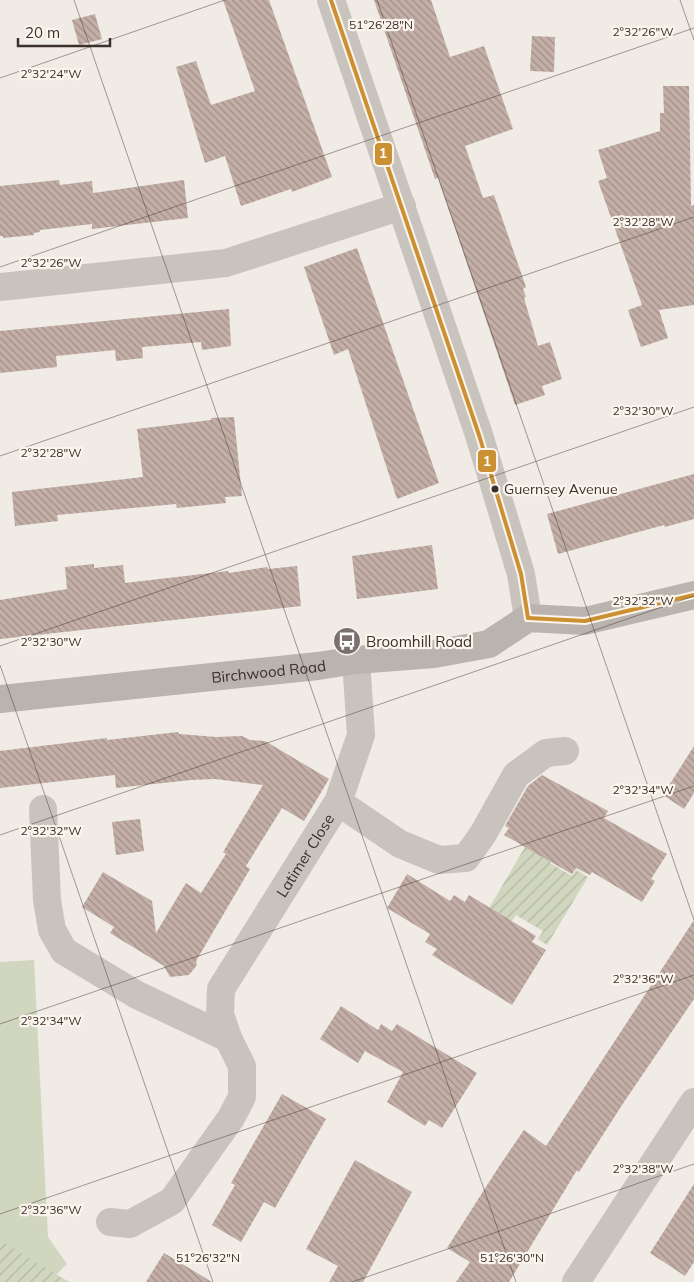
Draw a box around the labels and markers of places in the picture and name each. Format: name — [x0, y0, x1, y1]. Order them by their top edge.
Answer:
place label: Guernsey Avenue — [504, 480, 618, 498]
marker: Guernsey Avenue — [490, 484, 500, 494]
bus stop icon: Broomhill Road — [332, 626, 362, 656]
place label: Broomhill Road — [366, 632, 472, 651]

